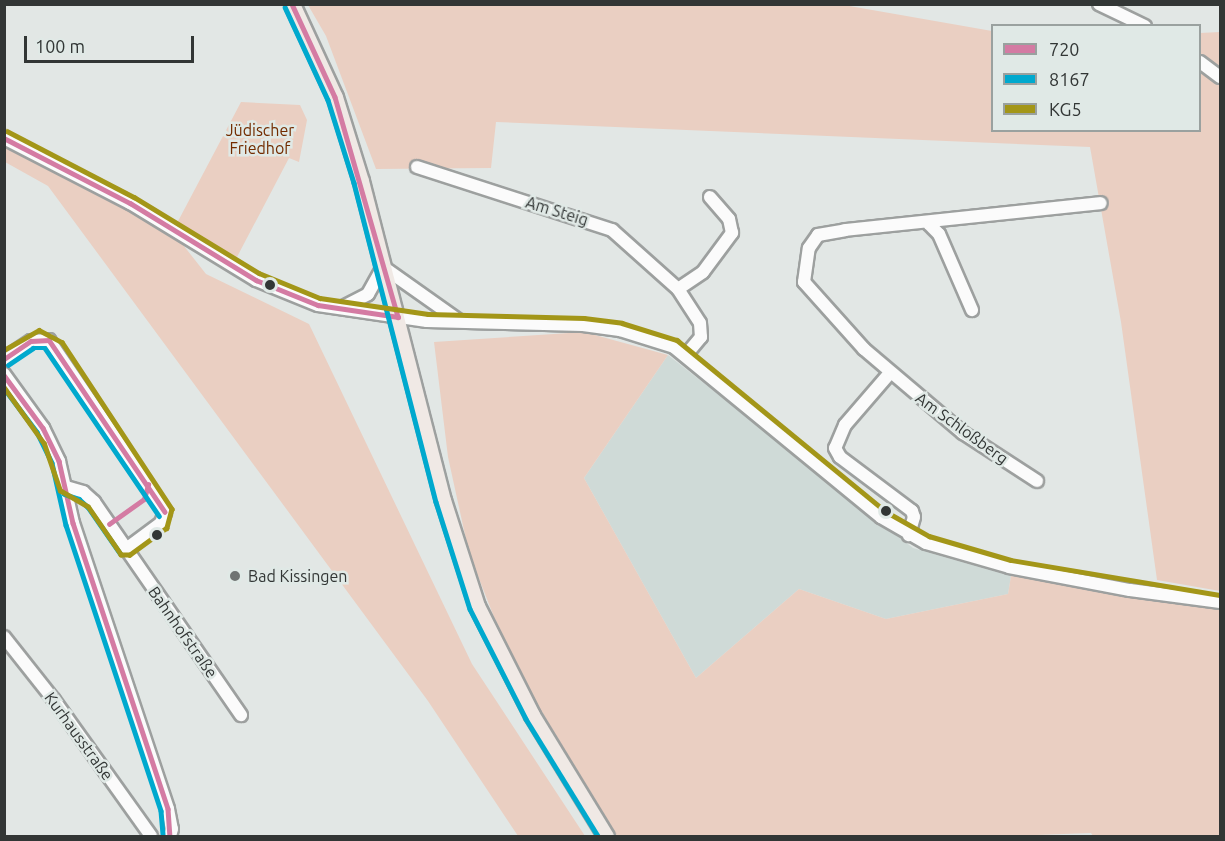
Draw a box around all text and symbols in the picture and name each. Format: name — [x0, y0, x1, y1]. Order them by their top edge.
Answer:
scale bar — [27, 24, 196, 62]
legend — [991, 24, 1201, 132]
text: 100 m — [35, 36, 85, 56]
text: 720 — [1049, 39, 1079, 59]
text: 8167 — [1049, 69, 1090, 89]
text: KG5 — [1049, 99, 1082, 119]
park label: Jüdischer Friedhof — [226, 120, 294, 158]
street label: Am Steig — [523, 192, 591, 230]
unlabelled marker — [264, 279, 276, 291]
street label: Am Schloßberg — [912, 388, 1012, 468]
unlabelled marker — [880, 505, 892, 517]
unlabelled marker — [151, 529, 163, 541]
place label: Bad Kissingen — [248, 566, 347, 586]
marker: Bad Kissingen — [226, 567, 244, 585]
street label: Bahnhofstraße — [144, 583, 222, 681]
street label: Kurhausstraße — [41, 688, 117, 784]

